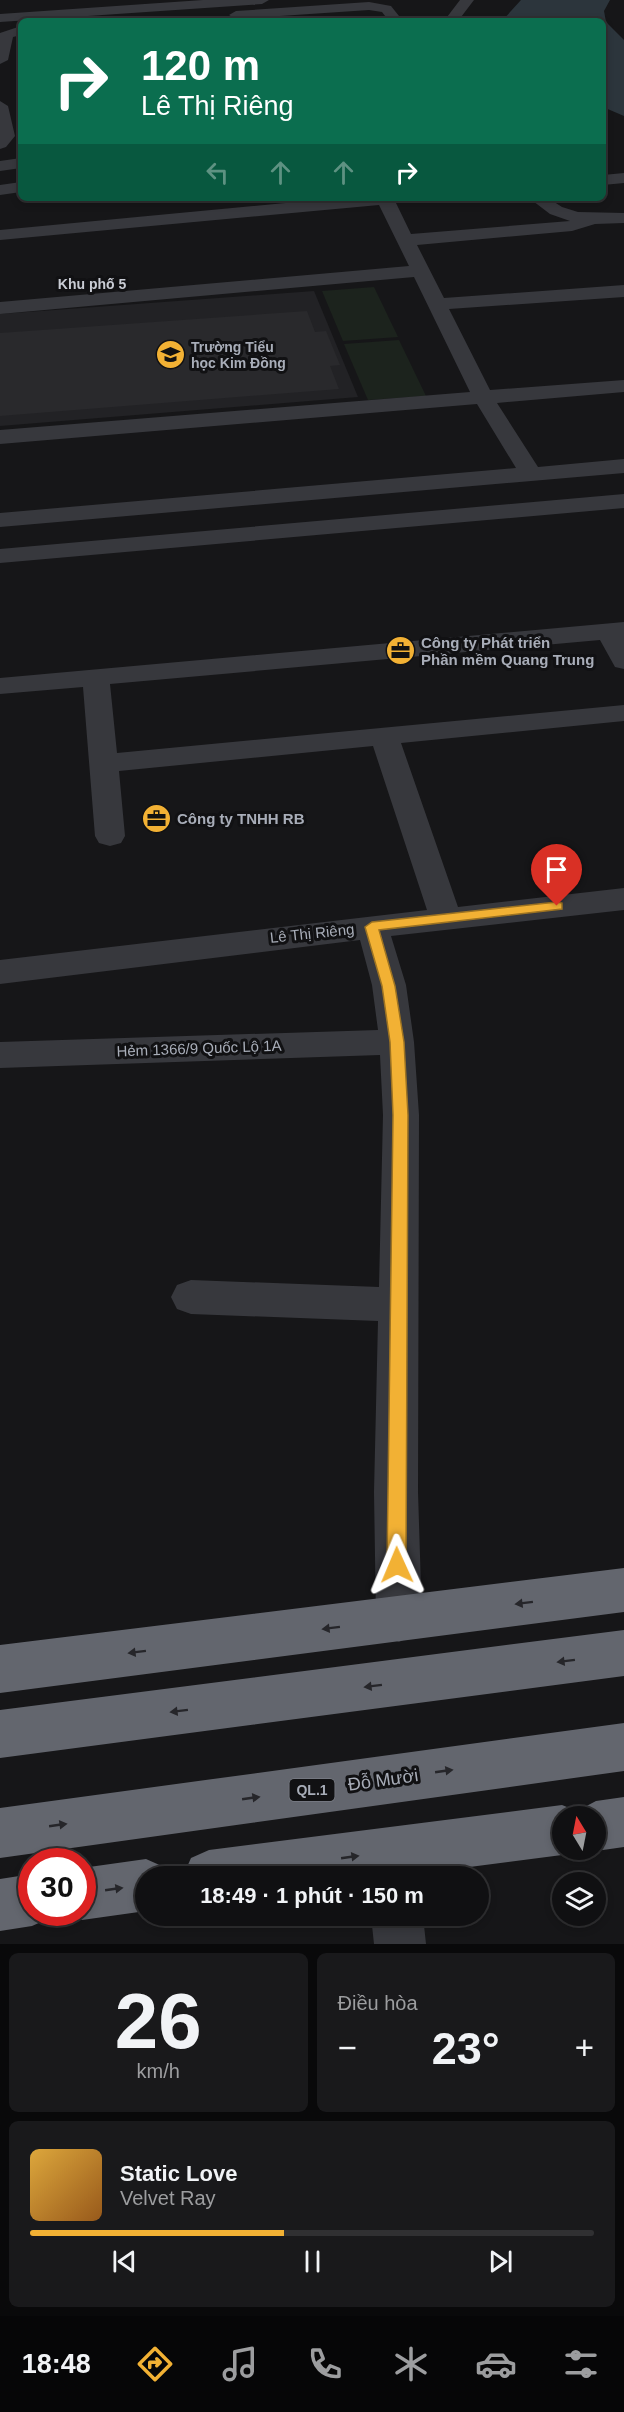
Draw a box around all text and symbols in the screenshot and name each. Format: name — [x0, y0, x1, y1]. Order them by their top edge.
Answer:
icon: right — [42, 42, 120, 120]
text: 120 m — [141, 42, 260, 89]
text: Lê Thị Riêng — [141, 91, 294, 121]
icon: left — [201, 156, 234, 189]
icon: ahead — [264, 156, 297, 189]
icon: ahead — [327, 156, 360, 189]
icon: right — [390, 156, 423, 189]
district label: Khu phố 5 — [58, 276, 126, 292]
school or university icon: Trường Tiểu học Kim Đồng — [154, 339, 186, 371]
place label: Trường Tiểu học Kim Đồng — [191, 339, 286, 371]
place label: Công ty Phát triển Phần mềm Quang Trung — [421, 634, 594, 668]
office icon: Công ty Phát triển Phần mềm Quang Trung — [384, 635, 416, 667]
office icon: Công ty TNHH RB — [140, 802, 172, 834]
place label: Công ty TNHH RB — [177, 810, 305, 827]
pin — [531, 844, 582, 906]
icon: arrive — [540, 853, 573, 886]
street label: Lê Thị Riêng — [269, 920, 355, 946]
street label: Hẻm 1366/9 Quốc Lộ 1A — [116, 1037, 282, 1059]
position arrow — [365, 1533, 429, 1597]
one-way arrow — [515, 1599, 534, 1608]
one-way arrow — [321, 1623, 340, 1633]
one-way arrow — [128, 1647, 147, 1657]
one-way arrow — [556, 1656, 575, 1665]
one-way arrow — [363, 1681, 382, 1690]
one-way arrow — [170, 1706, 189, 1715]
street label: Đỗ Mười — [346, 1764, 419, 1795]
one-way arrow — [435, 1767, 454, 1776]
road number: QL.1 — [290, 1779, 334, 1801]
one-way arrow — [242, 1793, 261, 1803]
north arrow — [552, 1806, 606, 1860]
map controls — [552, 1806, 606, 1926]
one-way arrow — [49, 1820, 68, 1829]
speed limit sign: 30 — [18, 1848, 96, 1926]
one-way arrow — [341, 1853, 360, 1862]
button: layers — [552, 1872, 606, 1926]
text: 18:49 · 1 phút · 150 m — [200, 1883, 424, 1908]
one-way arrow — [105, 1885, 124, 1894]
text: 26 — [115, 1977, 202, 2065]
text: Điều hòa — [338, 1992, 418, 2014]
text: 23° — [432, 2023, 500, 2074]
text: − — [338, 2029, 357, 2066]
text: + — [575, 2029, 594, 2066]
text: km/h — [137, 2060, 180, 2082]
text: Static Love — [120, 2161, 237, 2186]
text: Velvet Ray — [120, 2187, 216, 2209]
icon: previous — [108, 2245, 141, 2278]
icon: pause — [296, 2245, 329, 2278]
icon: next — [484, 2245, 517, 2278]
icon: directions — [134, 2343, 176, 2385]
icon: music — [219, 2343, 261, 2385]
icon: phone — [304, 2343, 346, 2385]
icon: climate — [390, 2343, 432, 2385]
icon: car — [475, 2343, 517, 2385]
icon: filters — [560, 2343, 602, 2385]
text: 18:48 — [22, 2349, 91, 2379]

